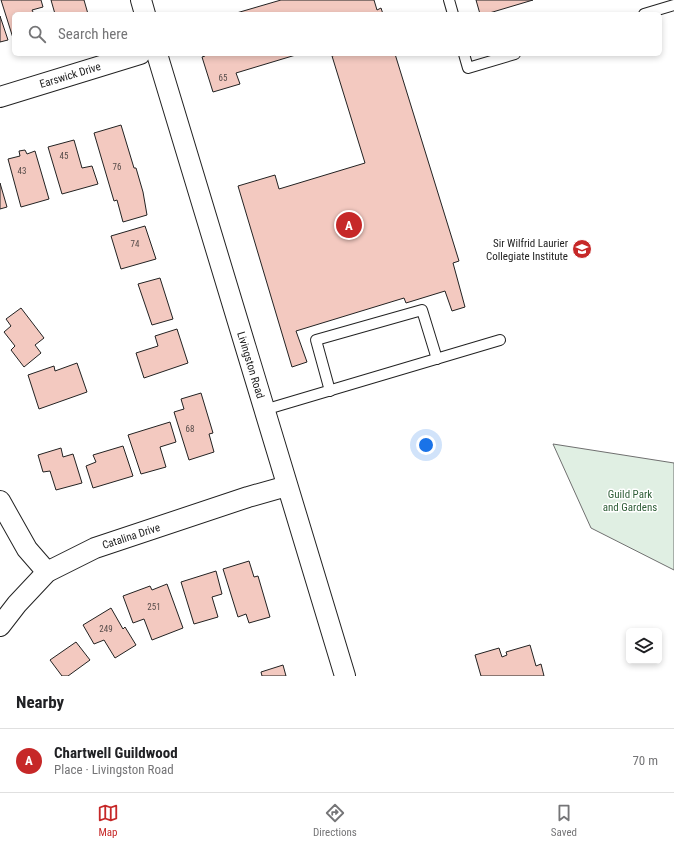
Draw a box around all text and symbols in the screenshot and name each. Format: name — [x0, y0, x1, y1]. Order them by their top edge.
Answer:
search box — [12, 12, 662, 56]
icon: search — [26, 23, 48, 45]
text: Search here — [58, 25, 128, 43]
street label: Earswick Drive — [38, 60, 102, 91]
house number: 65 — [219, 73, 228, 83]
house number: 45 — [60, 151, 69, 161]
house number: 76 — [113, 162, 121, 172]
house number: 43 — [18, 166, 26, 176]
pin: A — [336, 210, 362, 240]
place label: Sir Wilfrid Laurier Collegiate Institute — [486, 237, 569, 263]
school or university icon: Sir Wilfrid Laurier Collegiate Institute — [571, 238, 593, 260]
house number: 74 — [131, 239, 140, 249]
street label: Livingston Road — [234, 330, 267, 400]
house number: 68 — [186, 424, 194, 434]
your location — [416, 435, 436, 455]
park label: Guild Park and Gardens — [603, 488, 657, 514]
street label: Catalina Drive — [101, 521, 162, 552]
house number: 251 — [147, 602, 161, 612]
house number: 249 — [99, 624, 113, 634]
map controls — [626, 628, 662, 664]
button: layers — [626, 628, 662, 664]
text: Nearby — [16, 692, 64, 712]
text: Chartwell Guildwood — [54, 744, 178, 762]
text: A — [25, 753, 33, 768]
text: 70 m — [632, 753, 658, 768]
text: Place · Livingston Road — [54, 762, 174, 777]
tab: Map — [97, 802, 119, 839]
tab: Directions — [313, 802, 357, 839]
tab: Saved — [551, 802, 577, 839]

